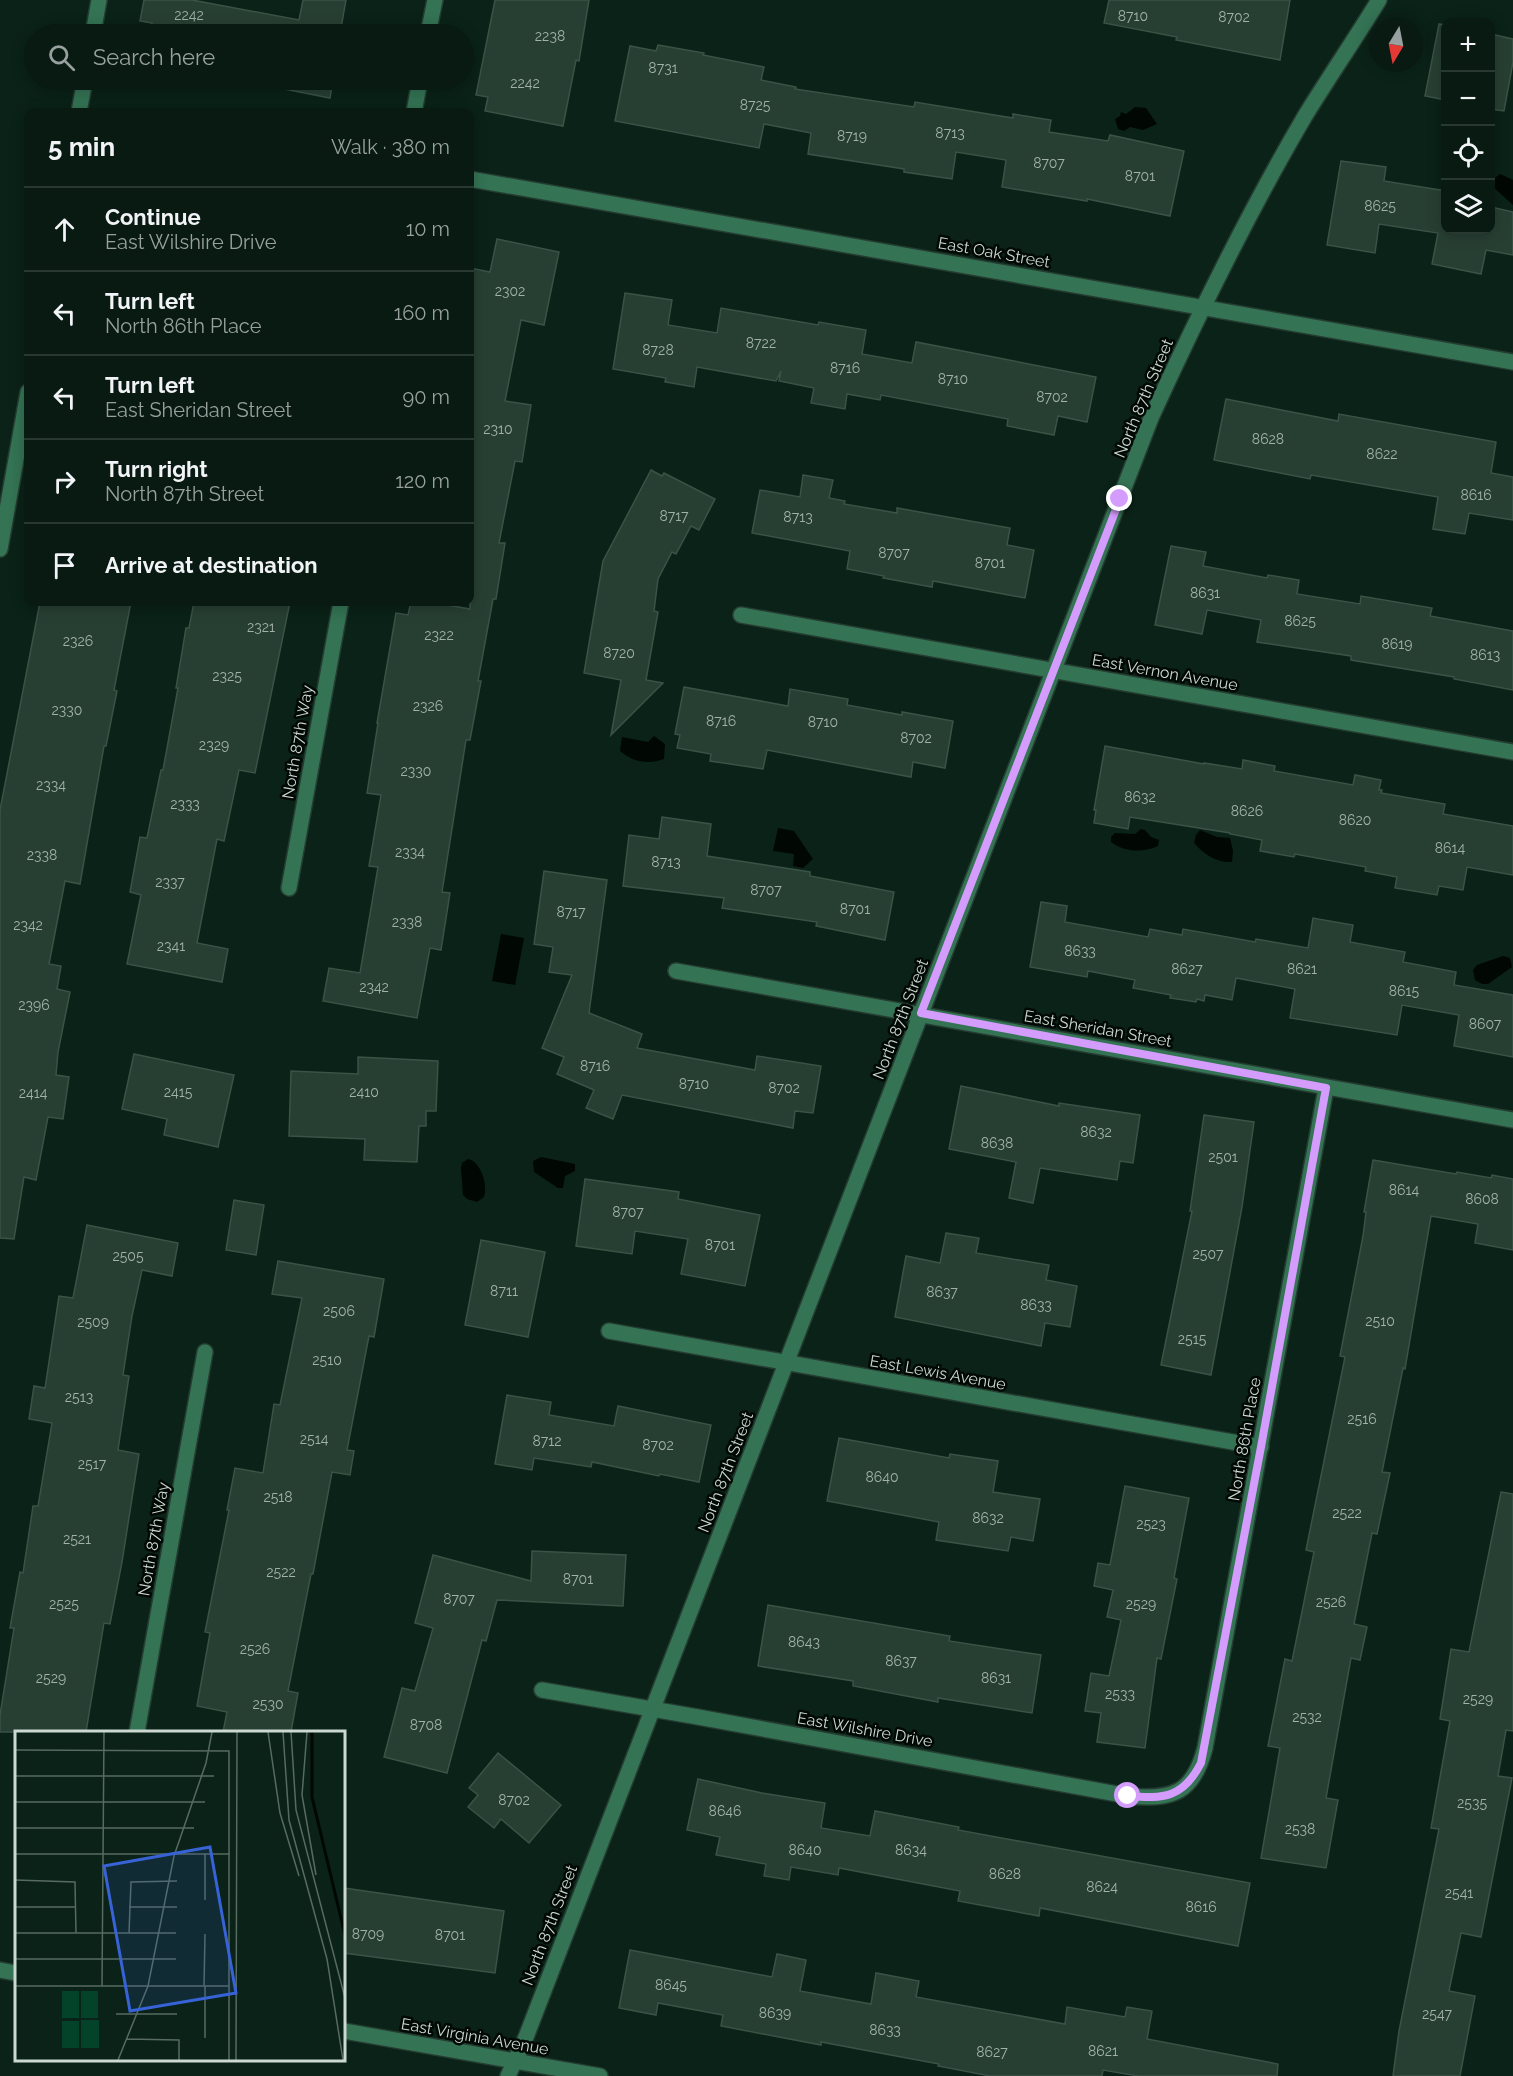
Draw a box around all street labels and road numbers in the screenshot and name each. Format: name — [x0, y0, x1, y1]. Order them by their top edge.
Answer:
street label: East Oak Street — [937, 233, 1052, 272]
street label: North 87th Street — [1110, 335, 1177, 460]
street label: East Vernon Avenue — [1091, 650, 1239, 695]
street label: North 87th Way — [278, 683, 317, 801]
street label: North 87th Street — [869, 956, 932, 1082]
street label: East Sheridan Street — [1023, 1006, 1174, 1051]
street label: East Lewis Avenue — [868, 1351, 1007, 1394]
street label: North 86th Place — [1224, 1376, 1265, 1502]
street label: North 87th Street — [694, 1409, 757, 1535]
street label: North 87th Way — [134, 1480, 173, 1598]
street label: East Wilshire Drive — [796, 1708, 934, 1751]
street label: North 87th Street — [518, 1862, 581, 1988]
street label: East Virginia Avenue — [400, 2014, 550, 2059]

